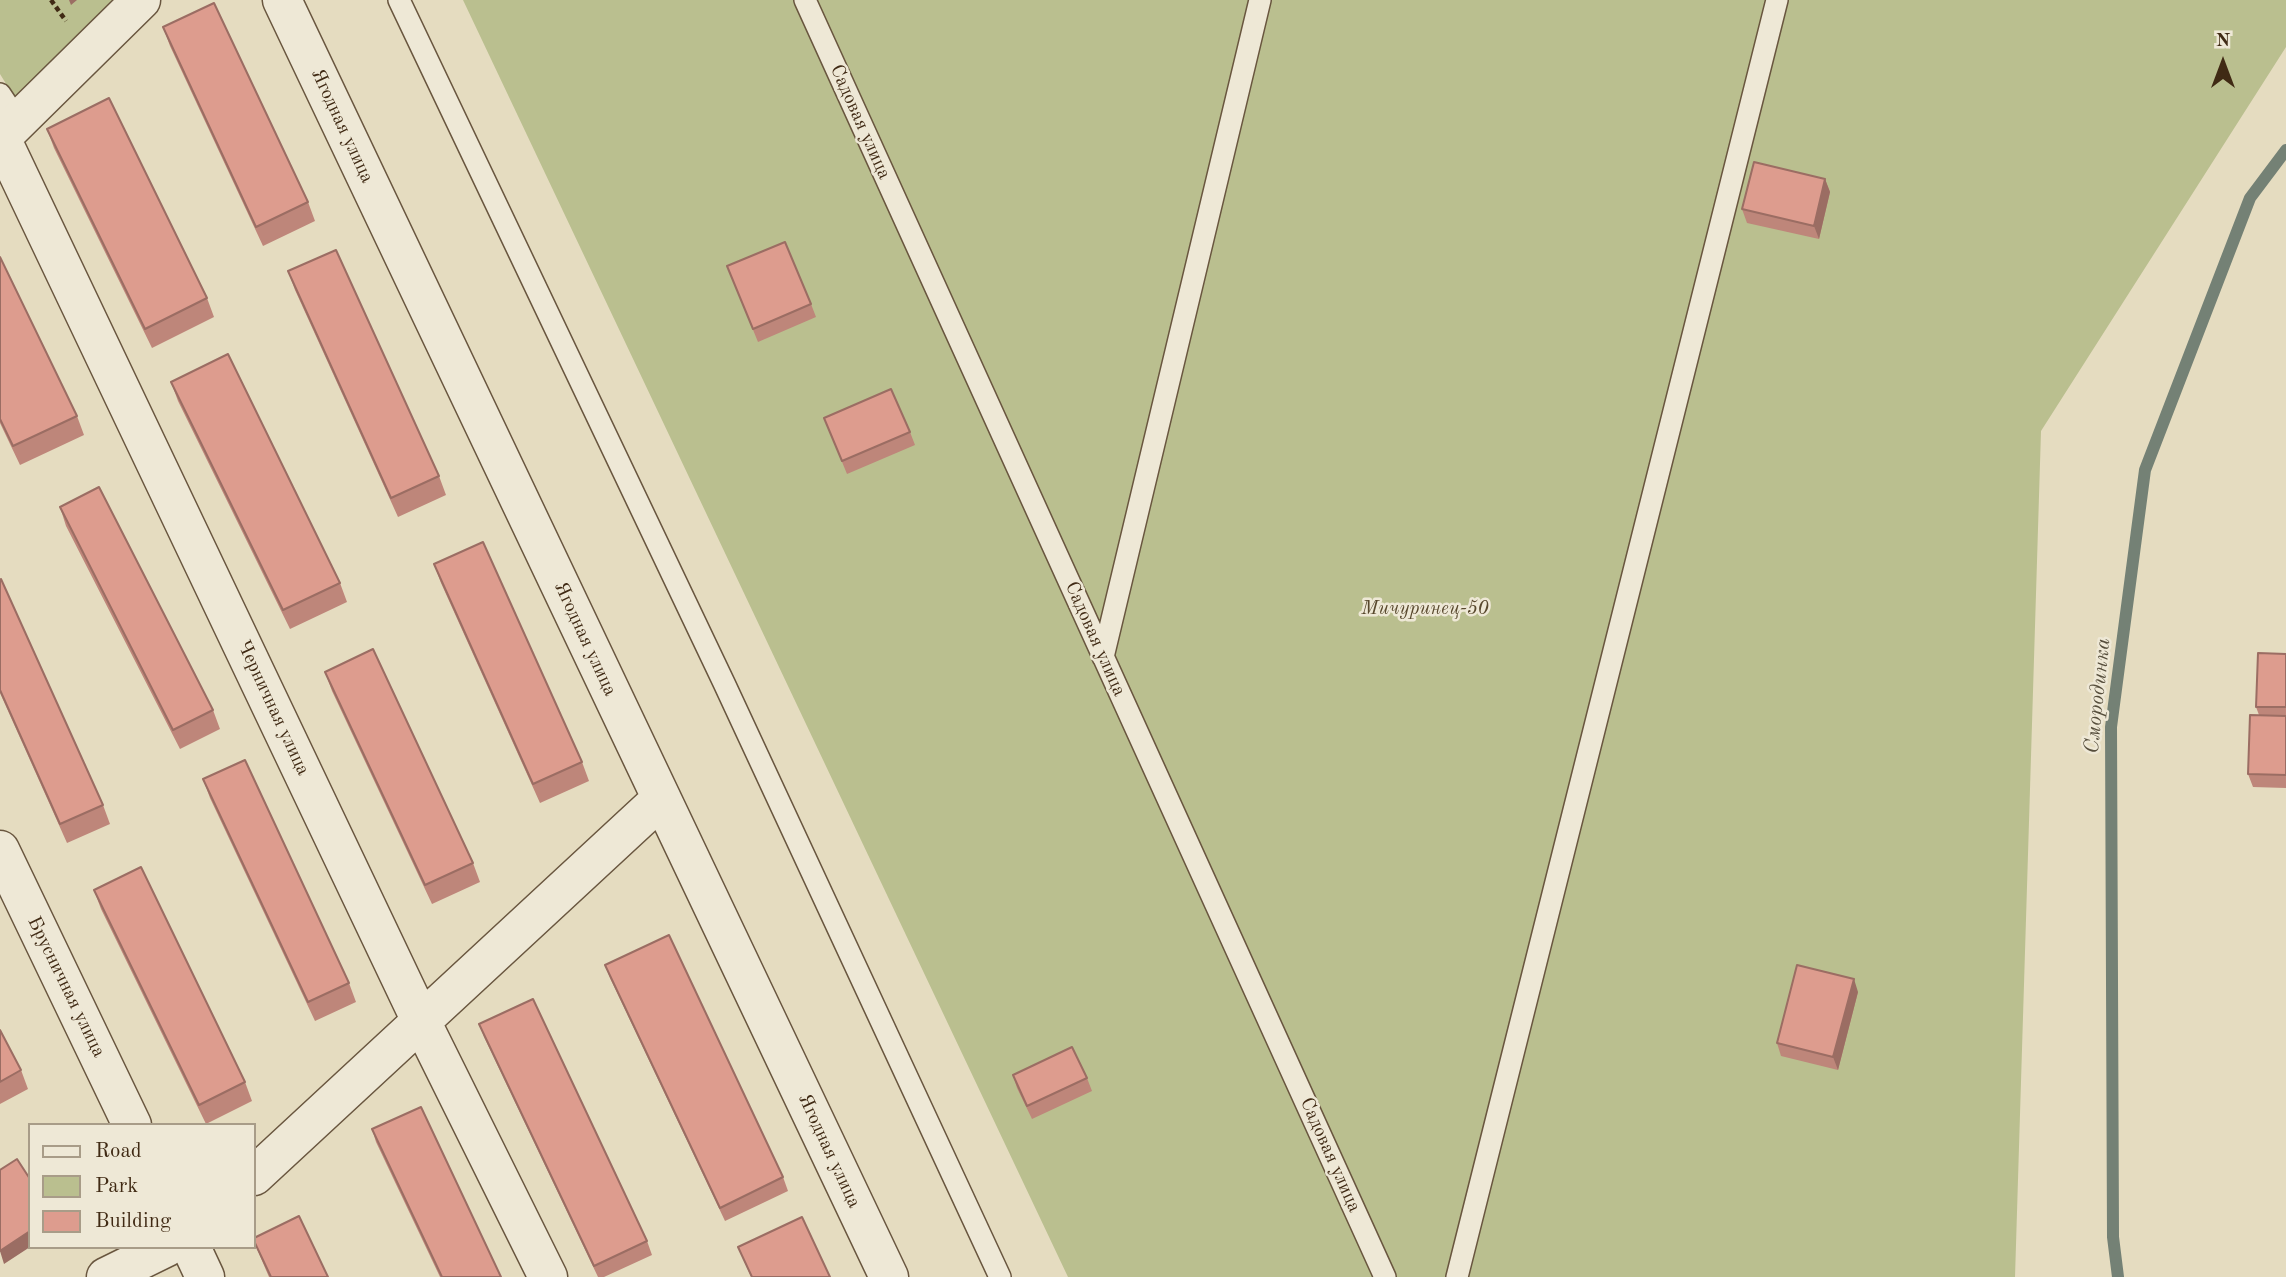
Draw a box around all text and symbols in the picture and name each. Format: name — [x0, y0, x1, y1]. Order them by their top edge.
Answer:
north arrow — [2188, 28, 2258, 98]
text: N — [2216, 32, 2230, 51]
street label: Садовая улица — [825, 61, 895, 183]
street label: Ягодная улица — [306, 65, 378, 187]
street label: Ягодная улица — [549, 578, 621, 700]
street label: Садовая улица — [1060, 578, 1130, 700]
park label: Мичуринец-50 — [1361, 598, 1489, 620]
street label: Черничная улица — [232, 637, 314, 779]
water label: Смородинка — [2079, 637, 2117, 755]
street label: Брусничная улица — [22, 913, 110, 1061]
street label: Ягодная улица — [793, 1090, 865, 1212]
street label: Садовая улица — [1295, 1094, 1365, 1216]
legend — [28, 1123, 256, 1249]
text: Road — [95, 1141, 142, 1162]
text: Park — [95, 1176, 138, 1197]
text: Building — [95, 1211, 171, 1232]

